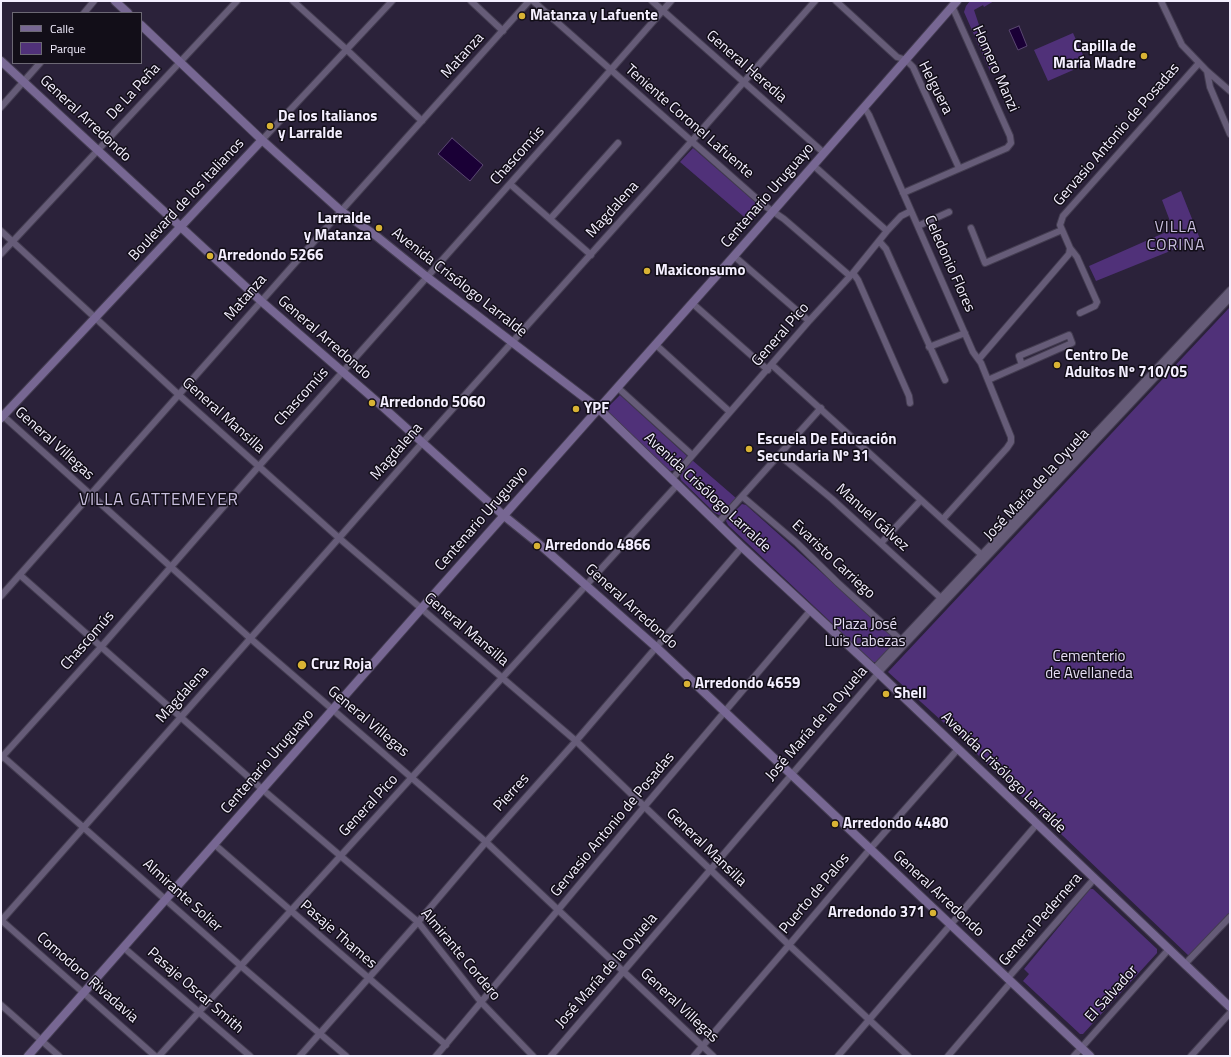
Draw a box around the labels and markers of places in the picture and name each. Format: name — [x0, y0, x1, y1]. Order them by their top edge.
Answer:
place label: Matanza y Lafuente — [530, 7, 658, 25]
marker: Matanza y Lafuente — [517, 11, 527, 21]
place label: Capilla de María Madre — [1053, 38, 1136, 73]
marker: Capilla de María Madre — [1139, 51, 1149, 61]
place label: De los Italianos y Larralde — [278, 108, 377, 143]
marker: De los Italianos y Larralde — [265, 121, 275, 131]
place label: Larralde y Matanza — [304, 210, 371, 245]
marker: Larralde y Matanza — [374, 223, 384, 233]
place label: Arredondo 5266 — [218, 247, 323, 265]
marker: Arredondo 5266 — [205, 251, 215, 261]
place label: Maxiconsumo — [655, 262, 745, 280]
marker: Maxiconsumo — [642, 266, 652, 276]
place label: Centro De Adultos Nº 710/05 — [1065, 347, 1187, 382]
marker: Centro De Adultos Nº 710/05 — [1052, 360, 1062, 370]
place label: Arredondo 5060 — [380, 394, 485, 412]
marker: Arredondo 5060 — [367, 398, 377, 408]
place label: YPF — [584, 400, 609, 418]
marker: YPF — [571, 404, 581, 414]
place label: Escuela De Educación Secundaria Nº 31 — [757, 431, 897, 466]
marker: Escuela De Educación Secundaria Nº 31 — [744, 444, 754, 454]
place label: Arredondo 4866 — [545, 537, 650, 555]
marker: Arredondo 4866 — [532, 541, 542, 551]
place label: Cruz Roja — [311, 656, 372, 674]
marker: Cruz Roja — [296, 659, 308, 671]
place label: Arredondo 4659 — [695, 675, 800, 693]
marker: Arredondo 4659 — [682, 679, 692, 689]
place label: Shell — [894, 685, 926, 703]
marker: Shell — [881, 689, 891, 699]
place label: Arredondo 4480 — [843, 815, 948, 833]
marker: Arredondo 4480 — [830, 819, 840, 829]
place label: Arredondo 371 — [828, 904, 925, 922]
marker: Arredondo 371 — [928, 908, 938, 918]

